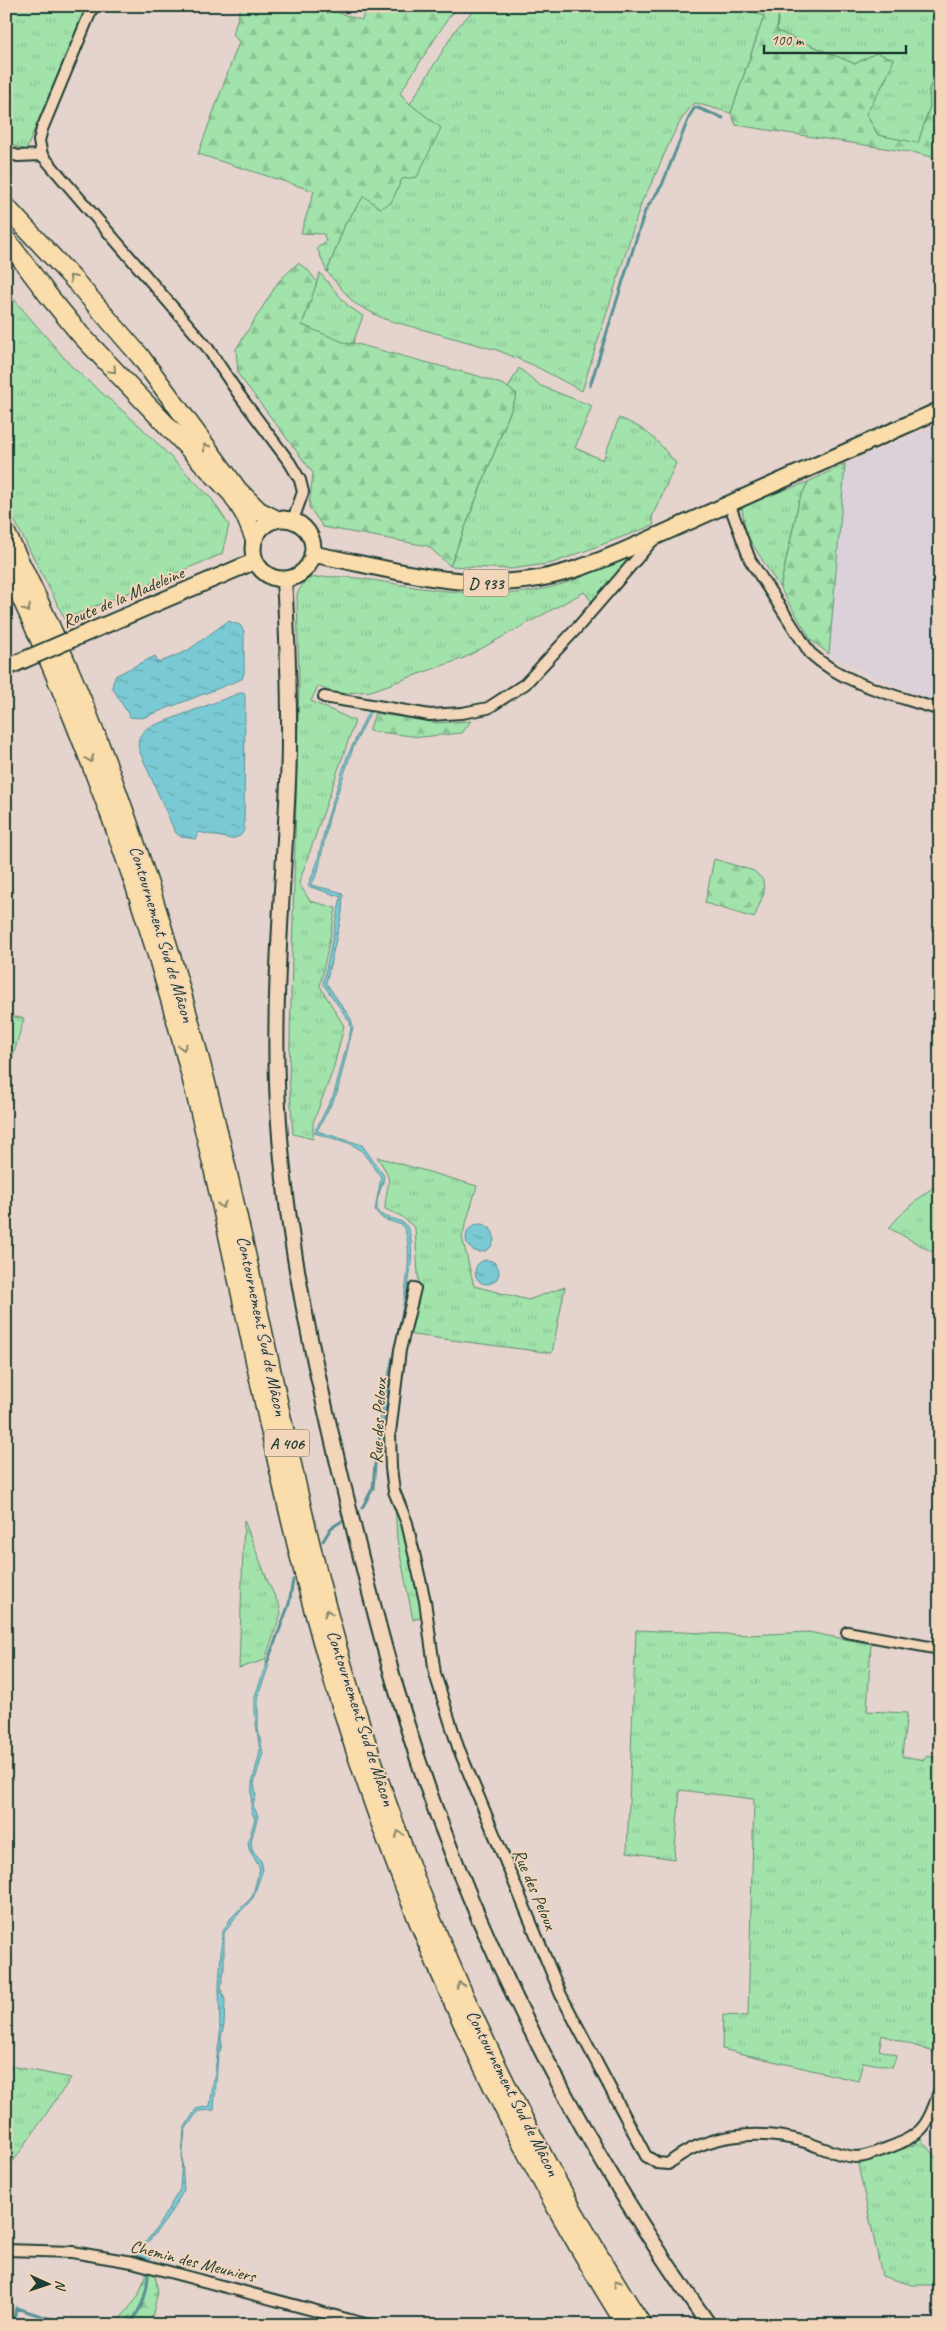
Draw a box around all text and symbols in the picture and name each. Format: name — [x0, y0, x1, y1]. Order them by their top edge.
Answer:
scale bar — [764, 22, 906, 54]
text: 100 m — [771, 31, 805, 50]
one-way arrow — [69, 274, 78, 283]
one-way arrow — [107, 365, 116, 374]
one-way arrow — [203, 443, 212, 453]
street label: Route de la Madeleine — [59, 561, 188, 633]
road number: D 933 — [464, 570, 508, 596]
one-way arrow — [21, 604, 31, 613]
one-way arrow — [84, 754, 94, 763]
street label: Contournement Sud de Mâcon — [125, 843, 200, 1026]
one-way arrow — [177, 1042, 188, 1051]
one-way arrow — [216, 1200, 227, 1209]
street label: Contournement Sud de Mâcon — [232, 1234, 292, 1419]
street label: Rue des Peloux — [365, 1376, 391, 1464]
road number: A 406 — [264, 1430, 310, 1456]
one-way arrow — [323, 1608, 334, 1617]
street label: Contournement Sud de Mâcon — [322, 1627, 400, 1809]
one-way arrow — [395, 1830, 405, 1839]
street label: Rue des Peloux — [508, 1845, 563, 1934]
one-way arrow — [456, 1981, 466, 1990]
street label: Contournement Sud de Mâcon — [462, 2006, 565, 2181]
street label: Chemin des Meuniers — [128, 2235, 260, 2288]
north arrow — [22, 2258, 72, 2308]
text: N — [52, 2280, 69, 2292]
one-way arrow — [613, 2280, 623, 2289]

